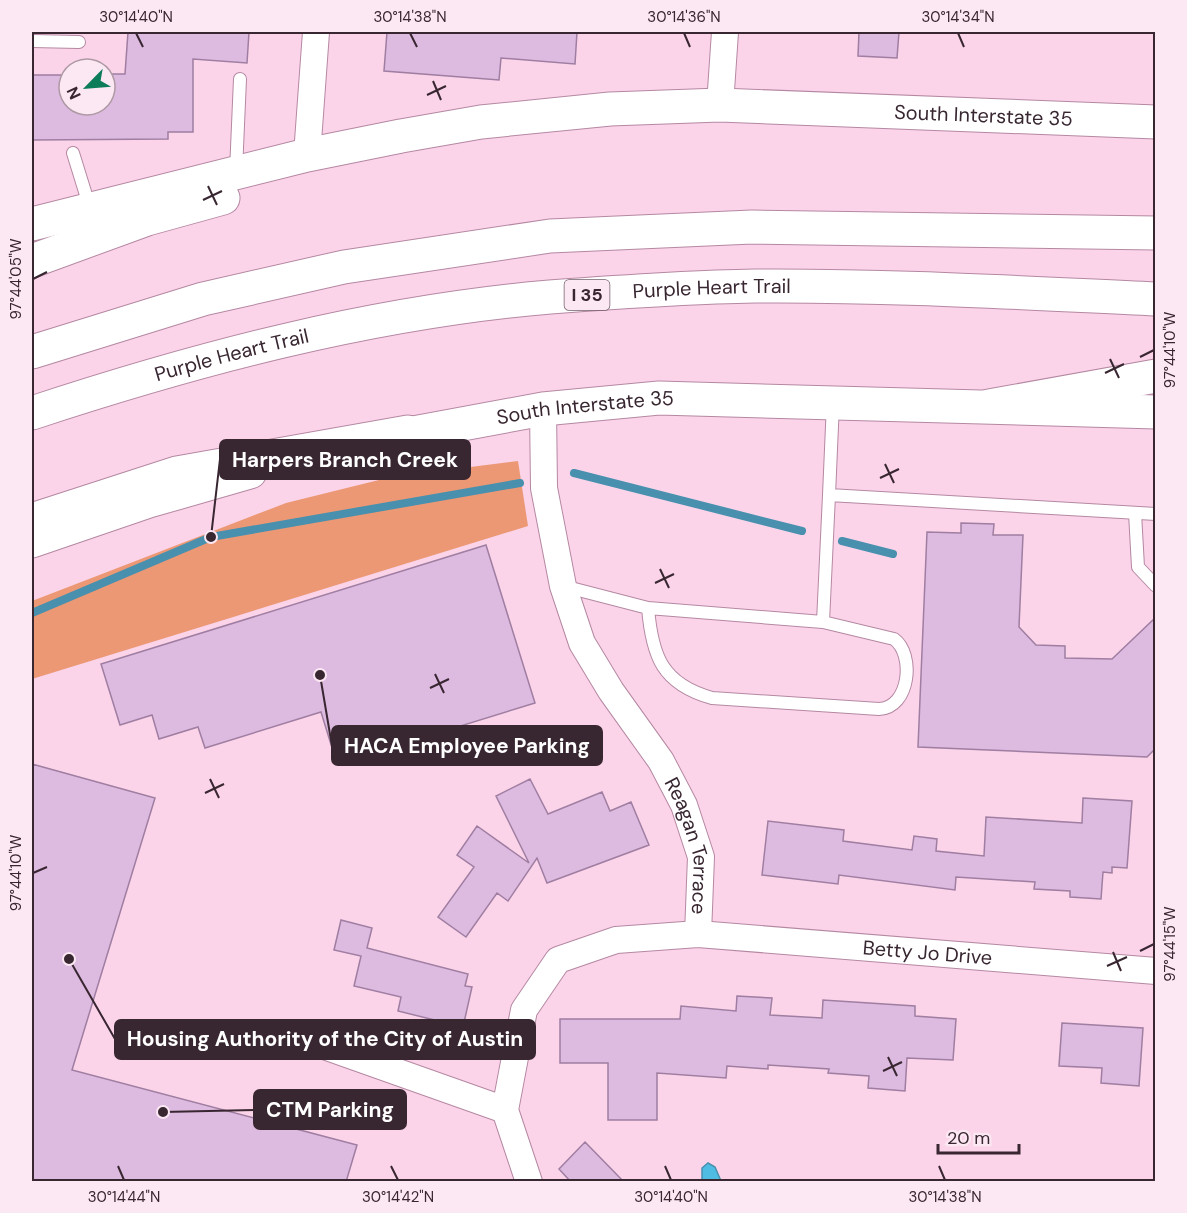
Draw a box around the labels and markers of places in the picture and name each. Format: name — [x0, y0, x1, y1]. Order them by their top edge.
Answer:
callout: Harpers Branch Creek — [220, 440, 470, 479]
callout: HACA Employee Parking — [332, 726, 602, 765]
callout: Housing Authority of the City of Austin — [115, 1020, 535, 1059]
callout: CTM Parking — [254, 1090, 406, 1129]

